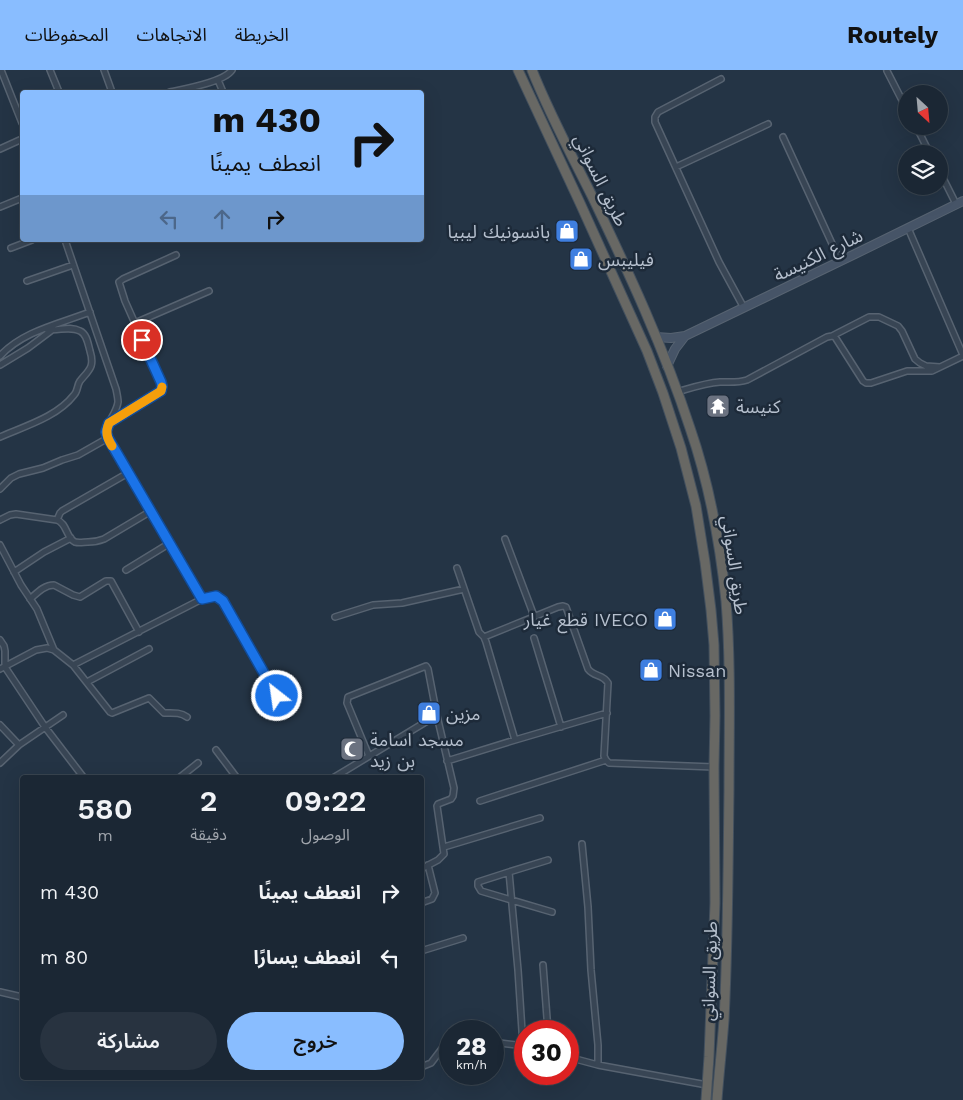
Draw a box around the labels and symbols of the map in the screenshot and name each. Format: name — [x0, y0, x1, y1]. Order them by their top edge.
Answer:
north arrow — [898, 85, 948, 135]
street label: طريق السواني — [567, 130, 632, 231]
shop icon: بانسونيك ليبيا — [554, 218, 580, 244]
place label: بانسونيك ليبيا — [447, 221, 550, 243]
street label: شارع الكنيسة — [770, 224, 868, 289]
shop icon: فيليبس — [568, 246, 594, 272]
place label: فيليبس — [598, 249, 654, 271]
pin — [121, 319, 163, 361]
temple icon: كنيسة — [705, 393, 731, 419]
place label: كنيسة — [736, 396, 781, 417]
street label: طريق السواني — [714, 514, 752, 616]
shop icon: قطع غيار IVECO — [652, 606, 678, 632]
place label: قطع غيار IVECO — [523, 609, 648, 634]
shop icon: Nissan — [638, 657, 664, 683]
place label: Nissan — [668, 660, 726, 681]
position arrow — [250, 669, 302, 721]
shop icon: مزين — [416, 700, 442, 726]
place label: مزين — [446, 703, 481, 725]
place label: مسجد اسامة بن زيد — [370, 729, 464, 772]
mosque icon: مسجد اسامة بن زيد — [339, 736, 365, 762]
street label: طريق السواني — [697, 921, 724, 1021]
speed limit sign: 30 — [514, 1020, 579, 1085]

